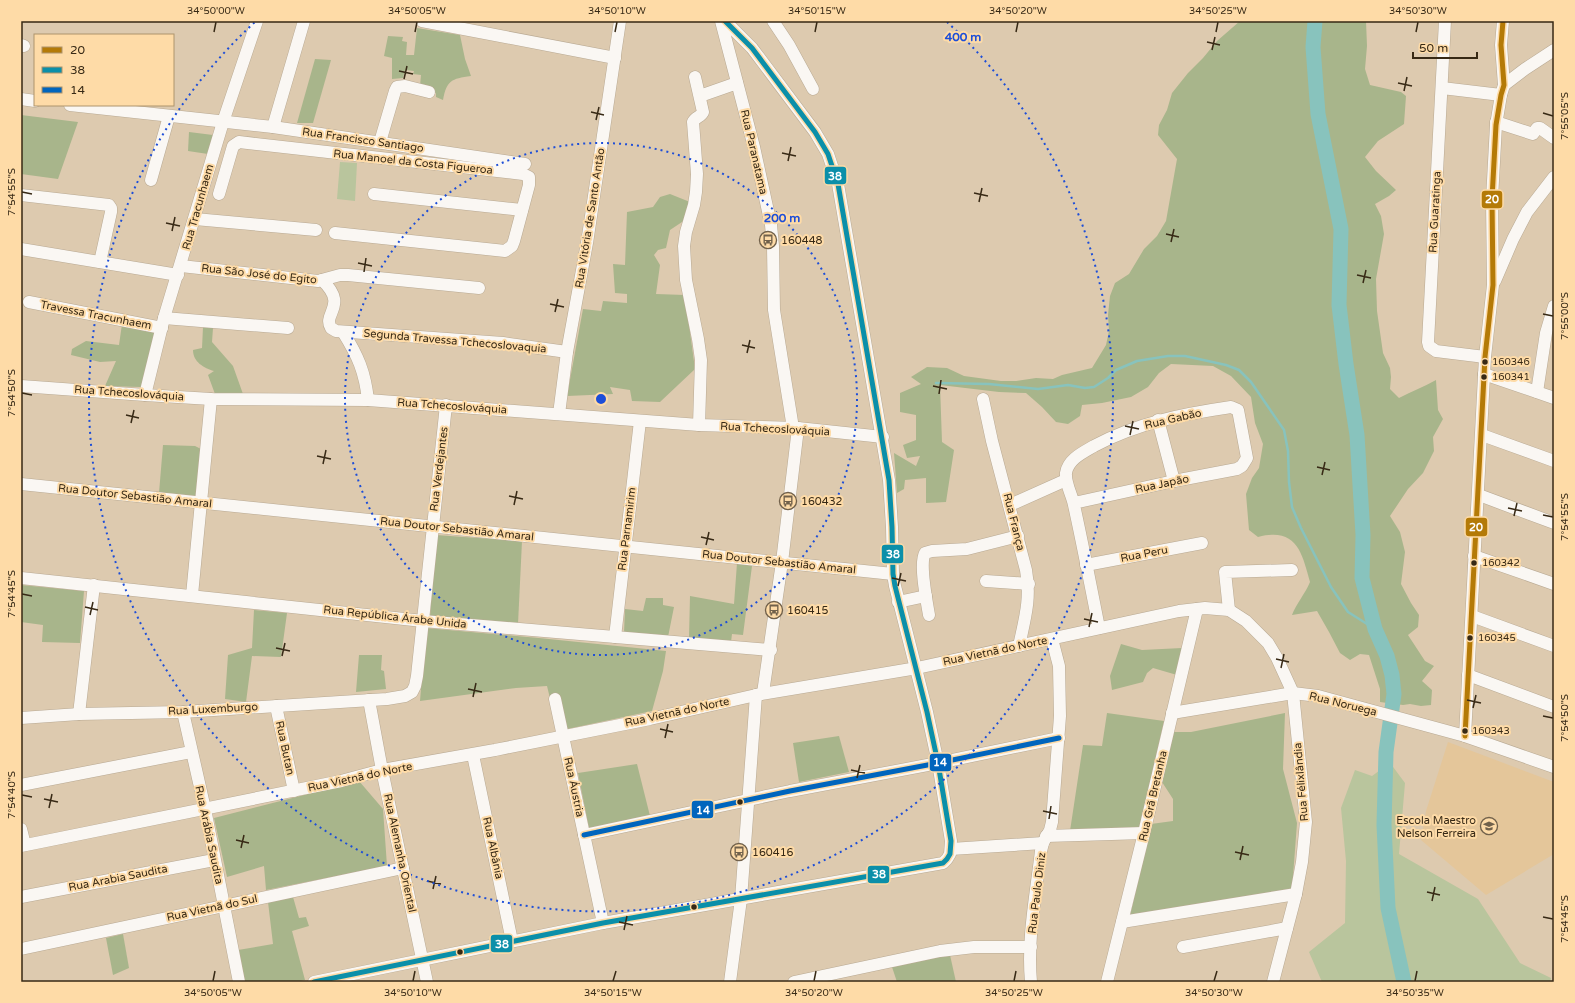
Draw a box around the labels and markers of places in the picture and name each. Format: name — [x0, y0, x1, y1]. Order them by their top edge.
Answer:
bus stop icon: 160448 — [758, 230, 778, 250]
place label: 160448 — [781, 234, 823, 247]
place label: 160346 — [1492, 356, 1530, 368]
marker: 160346 — [1480, 357, 1490, 367]
place label: 160341 — [1492, 371, 1530, 383]
marker: 160341 — [1479, 372, 1489, 382]
centre of rings — [594, 392, 608, 406]
bus stop icon: 160432 — [778, 491, 798, 511]
place label: 160432 — [801, 495, 843, 508]
place label: 160342 — [1482, 557, 1520, 569]
marker: 160342 — [1469, 558, 1479, 568]
bus stop icon: 160415 — [764, 600, 784, 620]
place label: 160415 — [787, 604, 829, 617]
place label: 160345 — [1478, 632, 1516, 644]
marker: 160345 — [1465, 633, 1475, 643]
place label: 160343 — [1472, 725, 1510, 737]
marker: 160343 — [1460, 726, 1470, 736]
unlabelled marker — [735, 797, 745, 807]
place label: Escola Maestro Nelson Ferreira — [1396, 814, 1476, 840]
school or university icon: Escola Maestro Nelson Ferreira — [1479, 816, 1499, 836]
bus stop icon: 160416 — [729, 842, 749, 862]
place label: 160416 — [752, 846, 794, 859]
unlabelled marker — [689, 902, 699, 912]
unlabelled marker — [455, 947, 465, 957]

